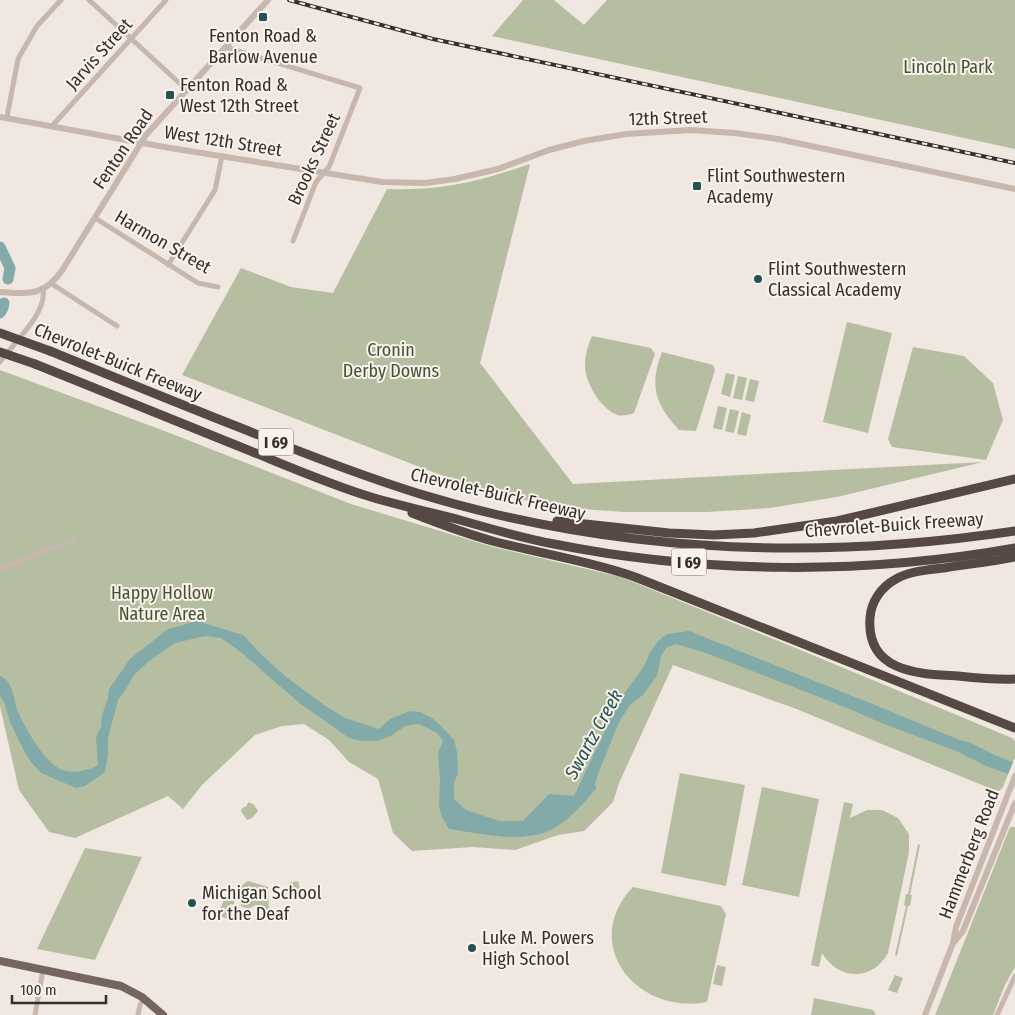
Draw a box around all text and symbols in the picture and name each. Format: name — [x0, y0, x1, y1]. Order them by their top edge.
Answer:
marker: Fenton Road & Barlow Avenue — [257, 11, 269, 23]
street label: Jarvis Street — [61, 14, 137, 94]
place label: Fenton Road & Barlow Avenue — [208, 25, 318, 68]
park label: Lincoln Park — [903, 56, 993, 78]
place label: Fenton Road & West 12th Street — [180, 74, 299, 117]
marker: Fenton Road & West 12th Street — [164, 89, 176, 101]
street label: Fenton Road — [88, 105, 158, 193]
street label: 12th Street — [628, 106, 708, 130]
street label: Brooks Street — [283, 109, 345, 209]
street label: West 12th Street — [163, 121, 284, 161]
place label: Flint Southwestern Academy — [707, 165, 845, 208]
marker: Flint Southwestern Academy — [691, 180, 703, 192]
street label: Harmon Street — [111, 206, 215, 278]
place label: Flint Southwestern Classical Academy — [768, 258, 906, 301]
marker: Flint Southwestern Classical Academy — [752, 273, 764, 285]
street label: Chevrolet-Buick Freeway — [31, 318, 205, 406]
park label: Cronin Derby Downs — [343, 339, 439, 382]
road number: I 69 — [258, 428, 294, 456]
street label: Chevrolet-Buick Freeway — [408, 463, 588, 525]
street label: Chevrolet-Buick Freeway — [804, 508, 984, 542]
road number: I 69 — [672, 548, 706, 576]
park label: Happy Hollow Nature Area — [111, 582, 213, 625]
water label: Swartz Creek — [559, 685, 627, 784]
street label: Hammerberg Road — [934, 786, 1004, 922]
place label: Michigan School for the Deaf — [202, 882, 322, 925]
marker: Michigan School for the Deaf — [186, 897, 198, 909]
place label: Luke M. Powers High School — [482, 927, 594, 970]
marker: Luke M. Powers High School — [466, 942, 478, 954]
scale bar — [12, 972, 106, 1004]
text: 100 m — [20, 981, 57, 999]

